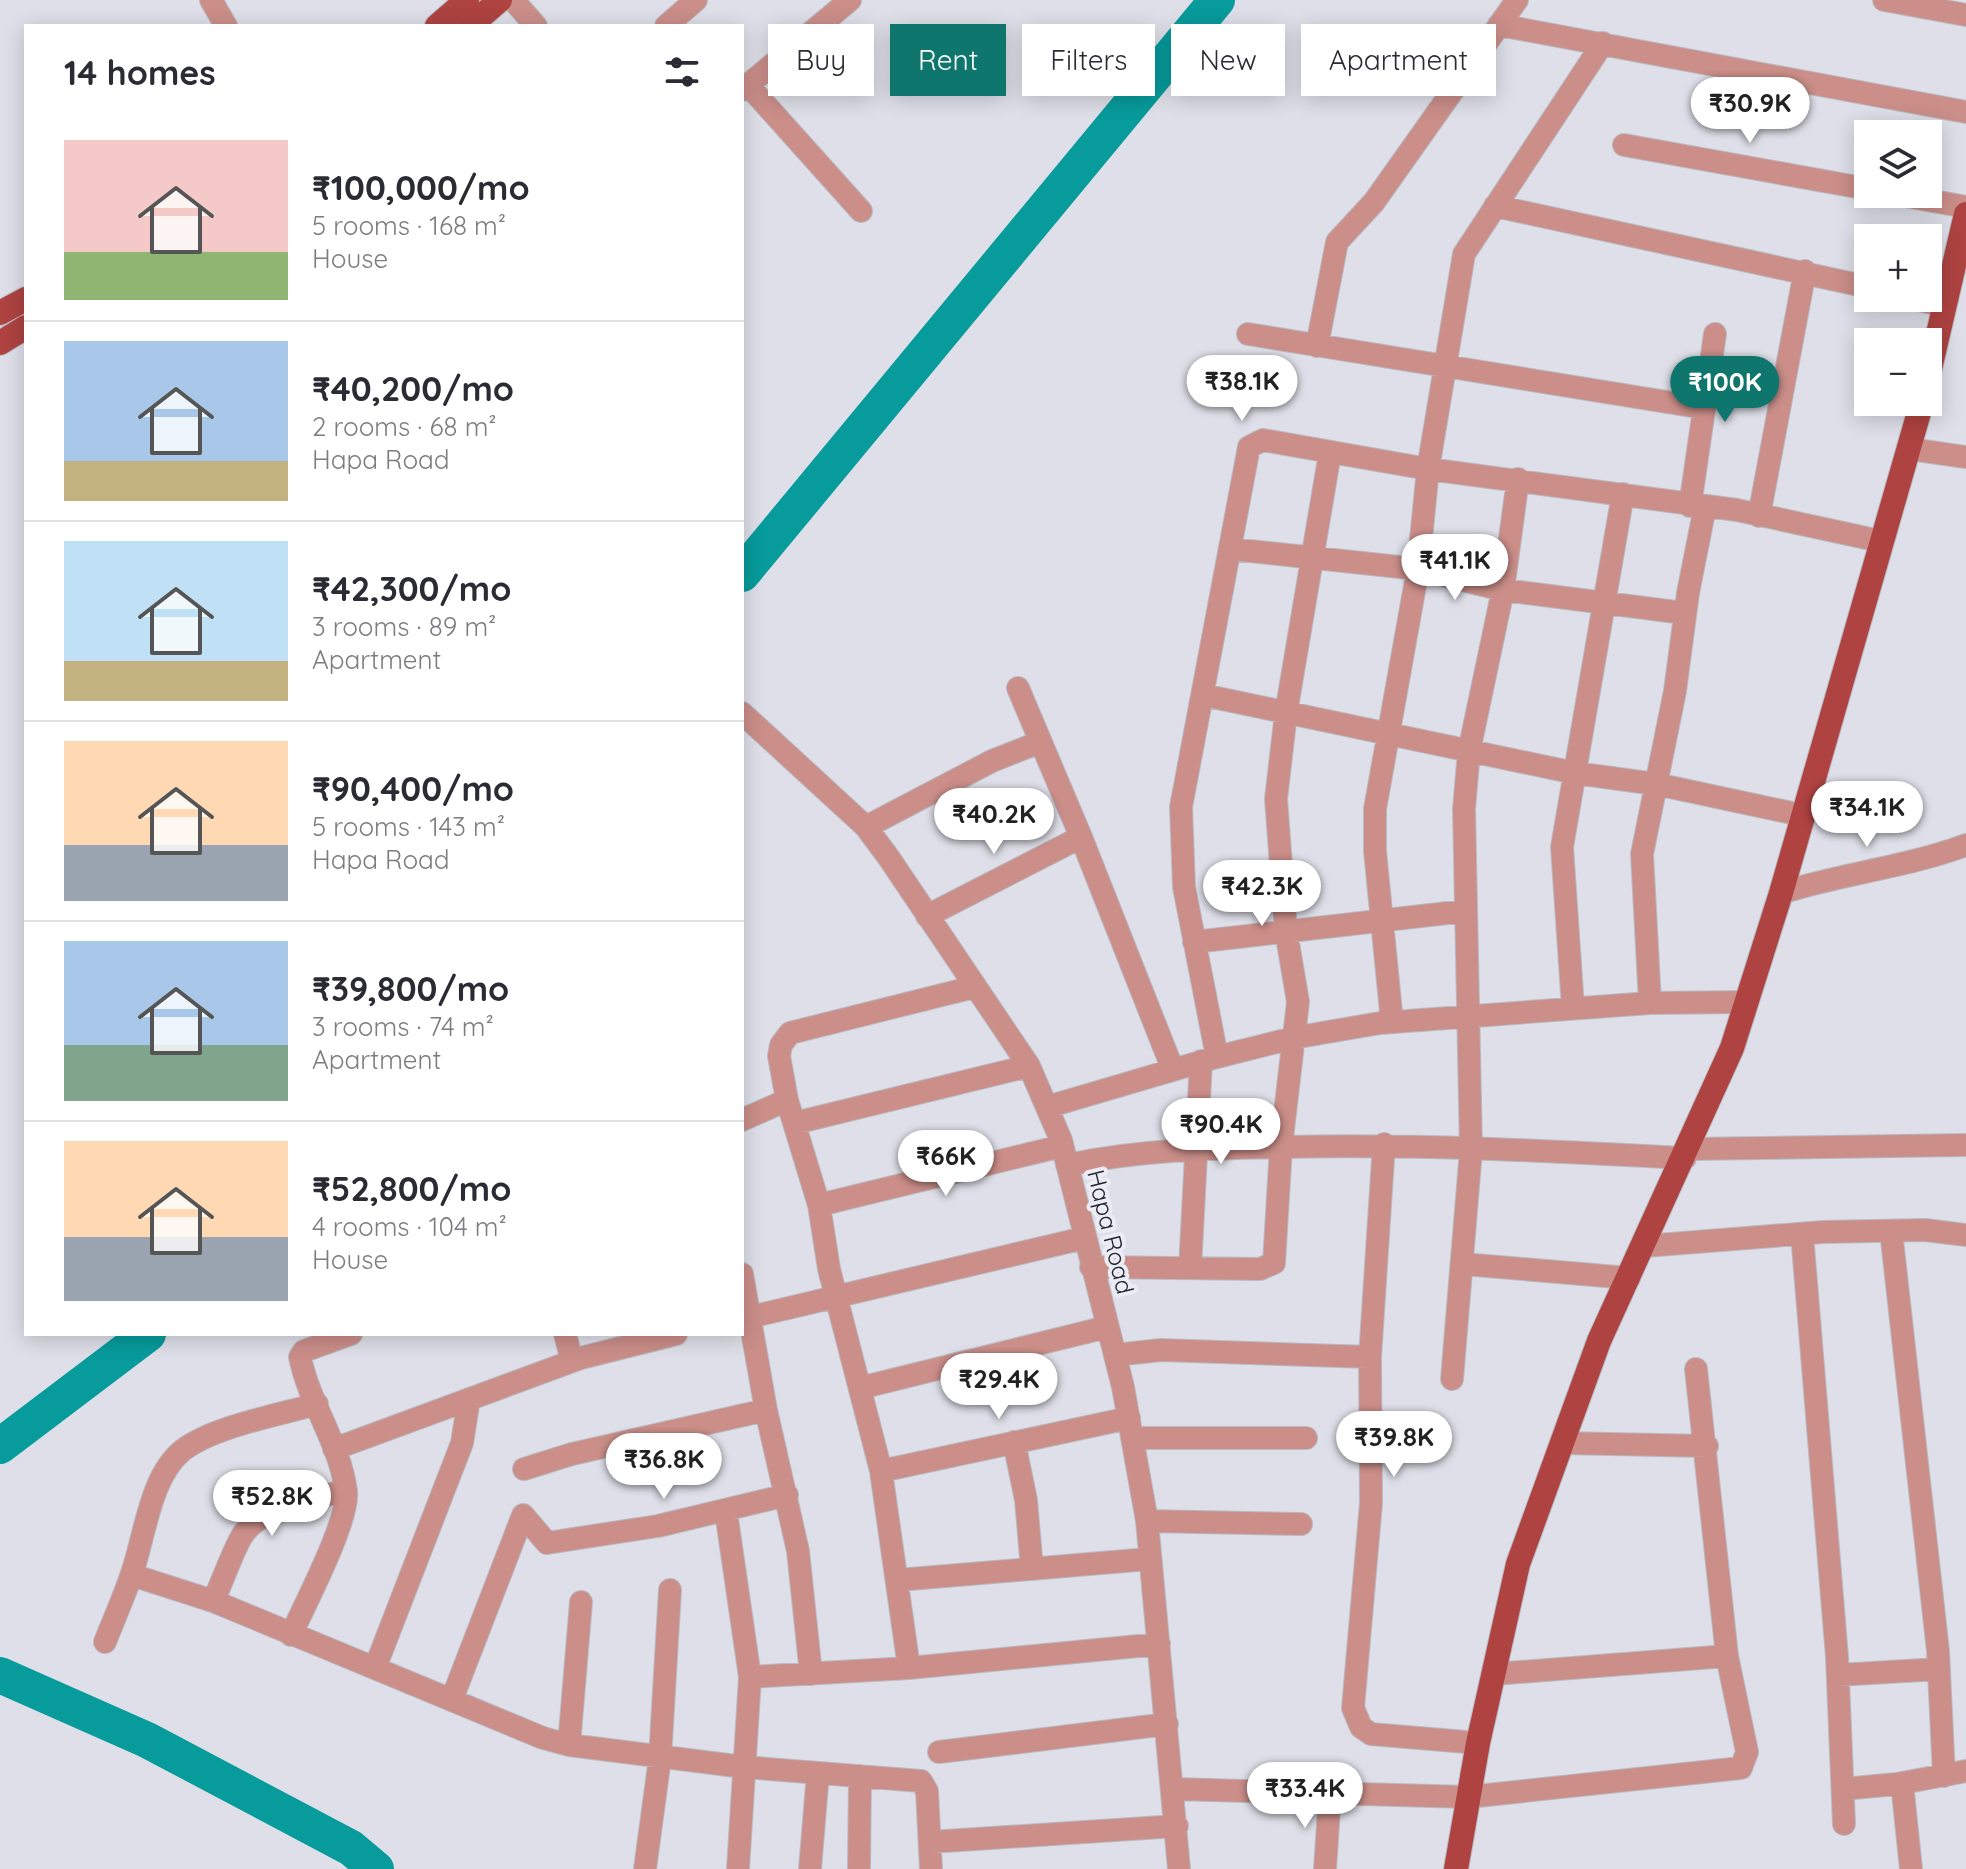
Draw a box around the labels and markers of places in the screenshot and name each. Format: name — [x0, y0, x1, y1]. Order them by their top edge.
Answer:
pin: ₹30.9K — [1685, 77, 1815, 145]
pin: ₹38.1K — [1177, 355, 1307, 423]
pin: ₹100K — [1669, 356, 1781, 424]
pin: ₹41.1K — [1390, 534, 1520, 602]
pin: ₹34.1K — [1802, 781, 1932, 849]
pin: ₹40.2K — [929, 788, 1059, 856]
pin: ₹42.3K — [1197, 860, 1327, 928]
pin: ₹90.4K — [1156, 1098, 1286, 1166]
pin: ₹66K — [899, 1130, 993, 1198]
pin: ₹29.4K — [934, 1353, 1064, 1421]
pin: ₹39.8K — [1329, 1411, 1459, 1479]
pin: ₹36.8K — [599, 1433, 729, 1501]
pin: ₹52.8K — [207, 1470, 337, 1538]
pin: ₹33.4K — [1240, 1762, 1370, 1830]

